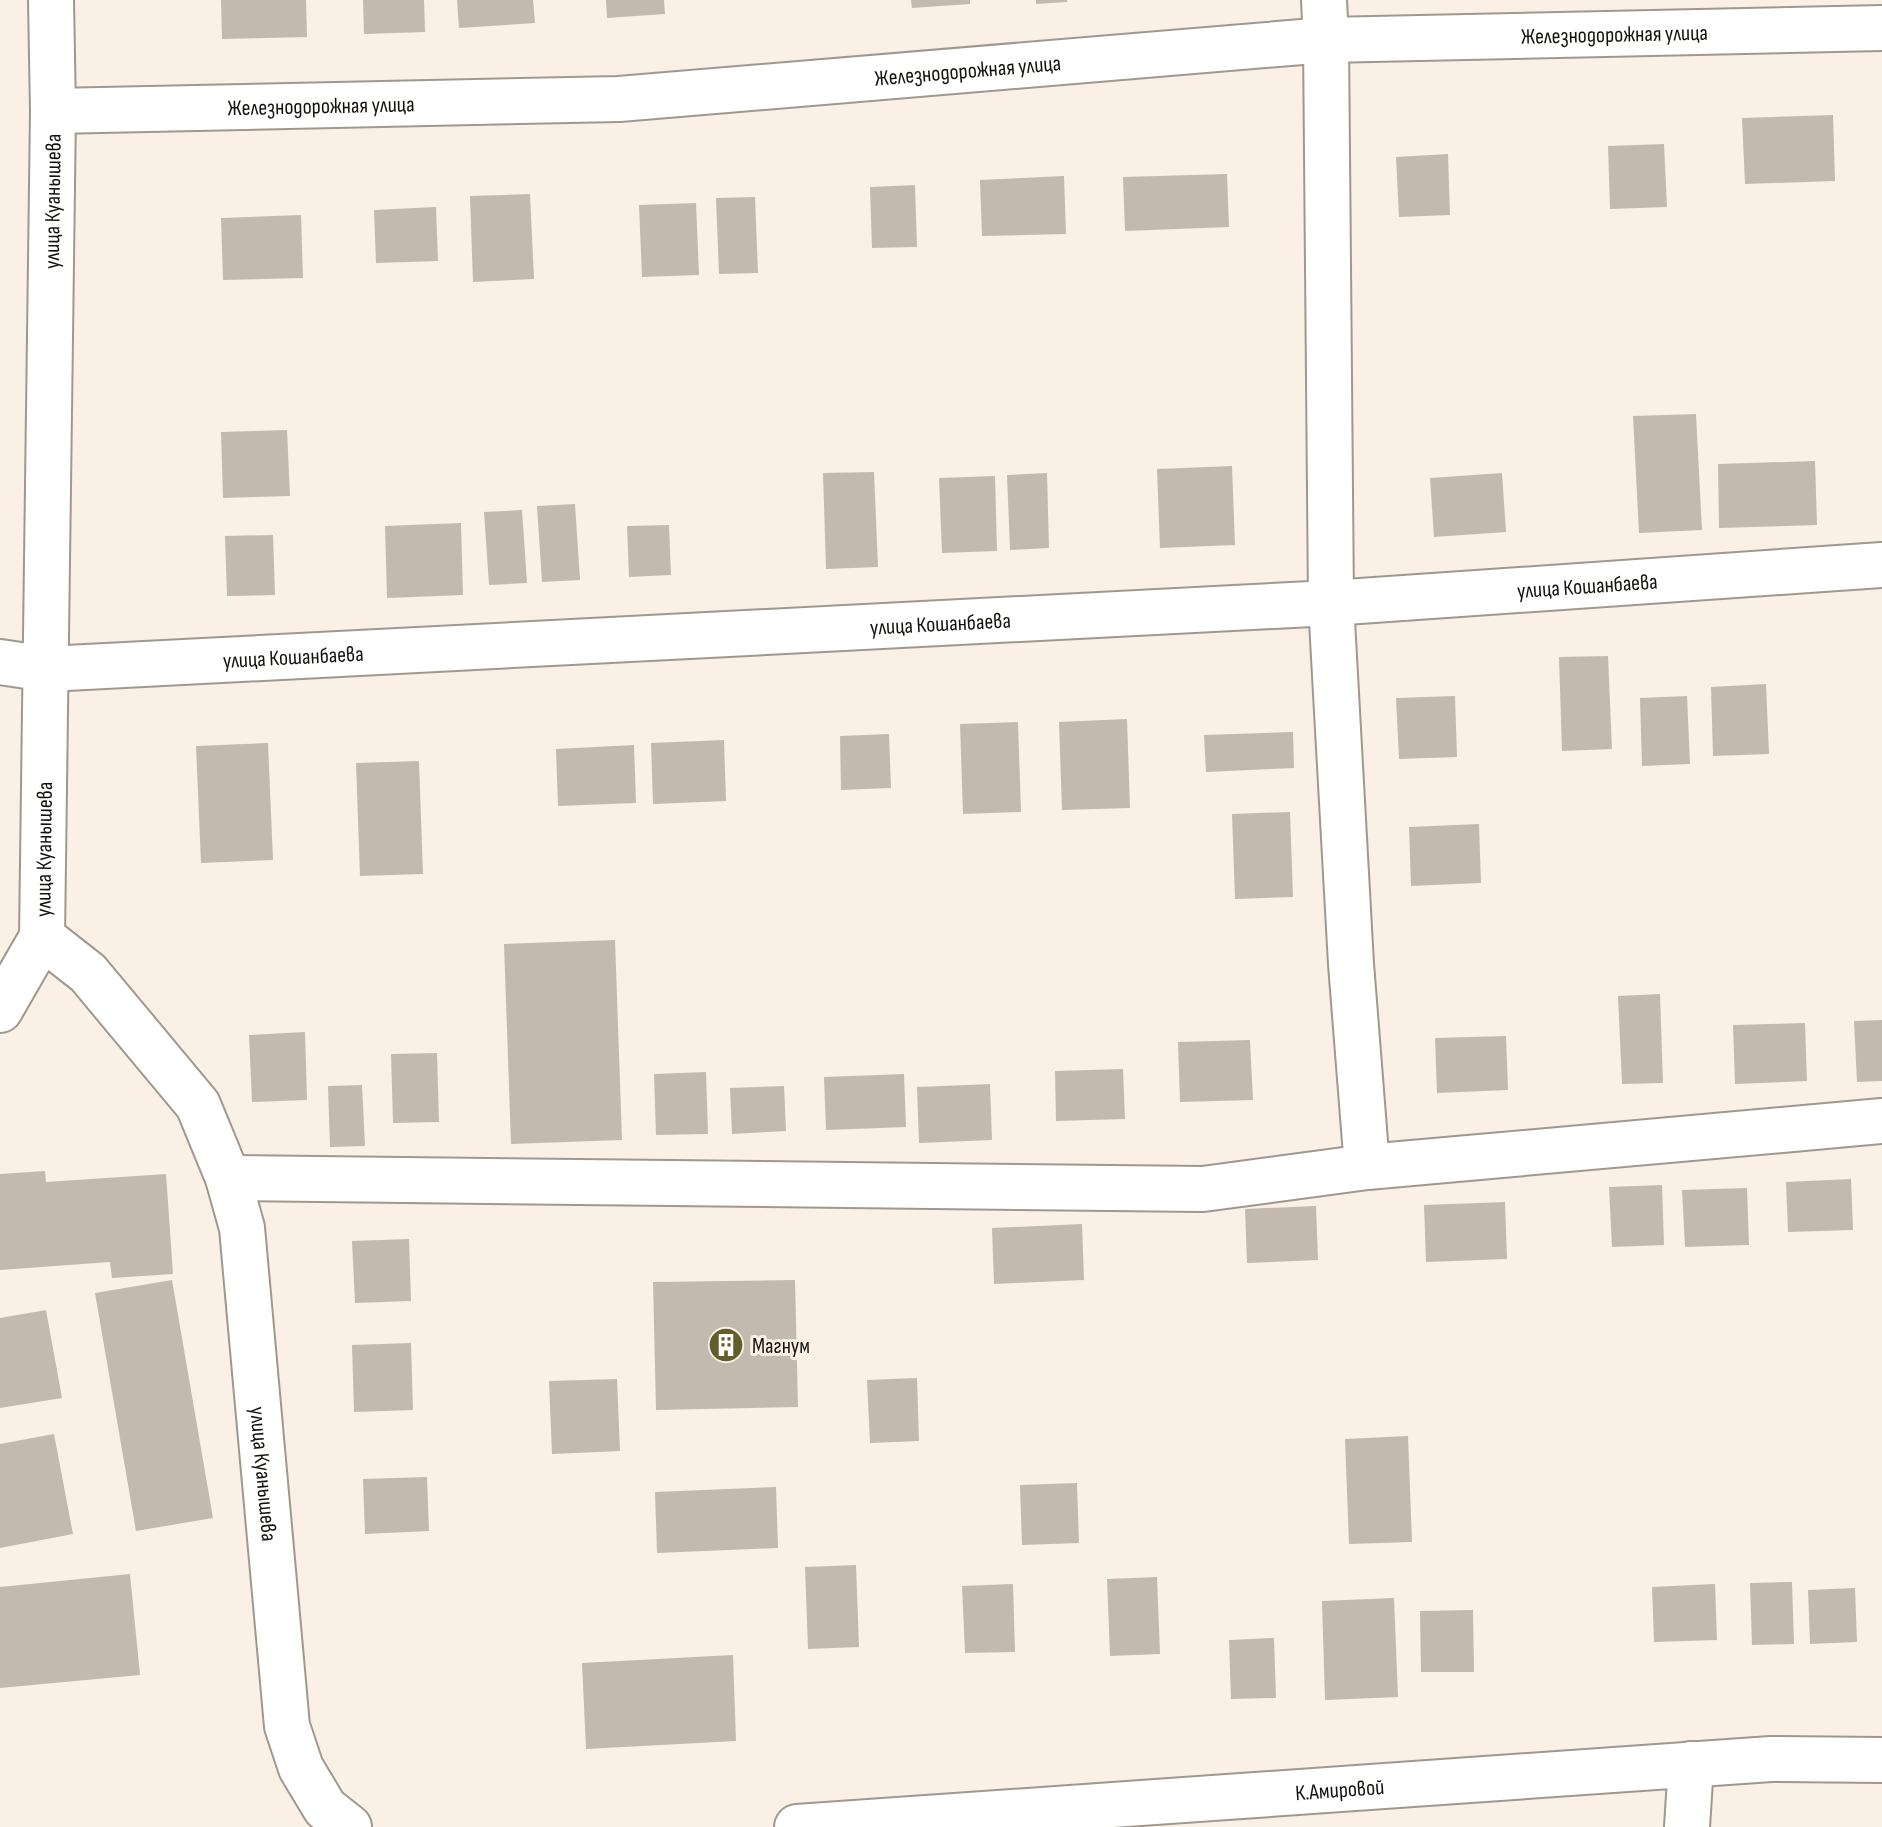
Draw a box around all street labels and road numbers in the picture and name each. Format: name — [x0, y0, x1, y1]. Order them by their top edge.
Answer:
street label: Железнодорожная улица — [1521, 20, 1708, 51]
street label: Железнодорожная улица — [873, 50, 1062, 93]
street label: Железнодорожная улица — [227, 91, 415, 122]
street label: улица Куанышева — [39, 134, 68, 269]
street label: улица Кошанбаева — [1516, 569, 1659, 605]
street label: улица Кошанбаева — [869, 607, 1011, 642]
street label: улица Кошанбаева — [222, 641, 364, 675]
street label: улица Куанышева — [30, 782, 59, 917]
street label: улица Куанышева — [243, 1406, 282, 1543]
street label: К.Амировой — [1294, 1774, 1385, 1807]

